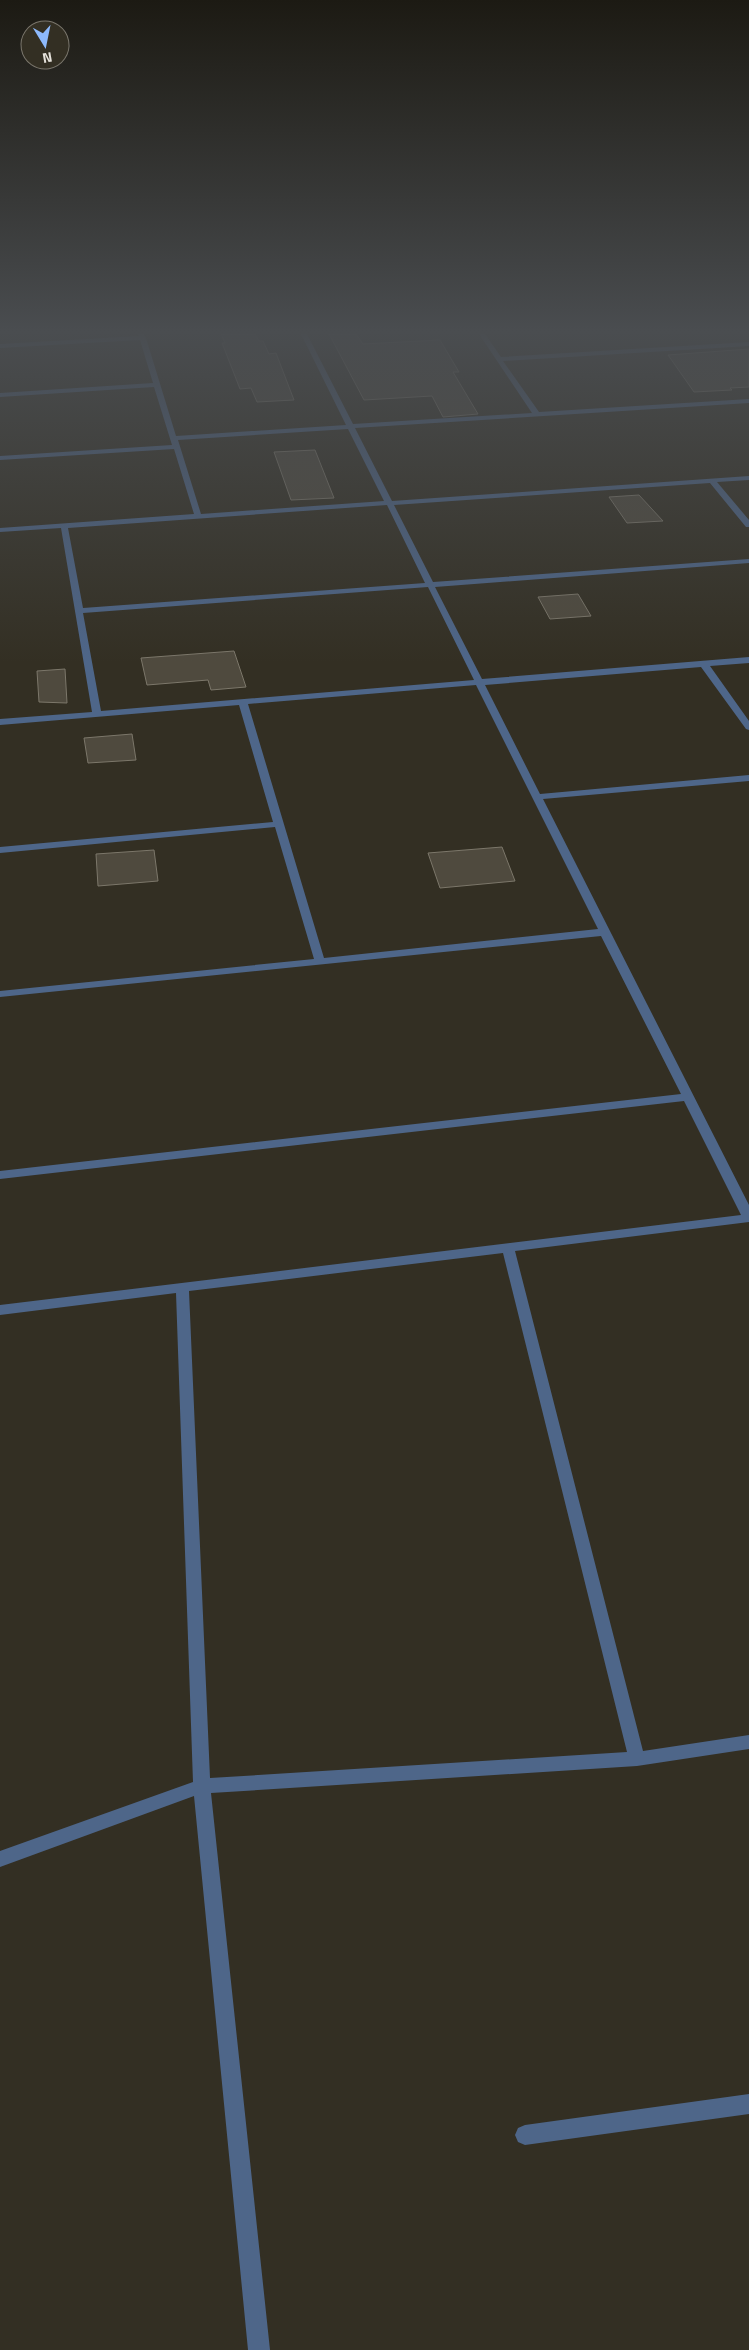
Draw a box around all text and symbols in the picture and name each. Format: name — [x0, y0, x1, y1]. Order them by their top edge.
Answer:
north arrow — [20, 20, 70, 70]
text: N — [41, 47, 54, 69]

